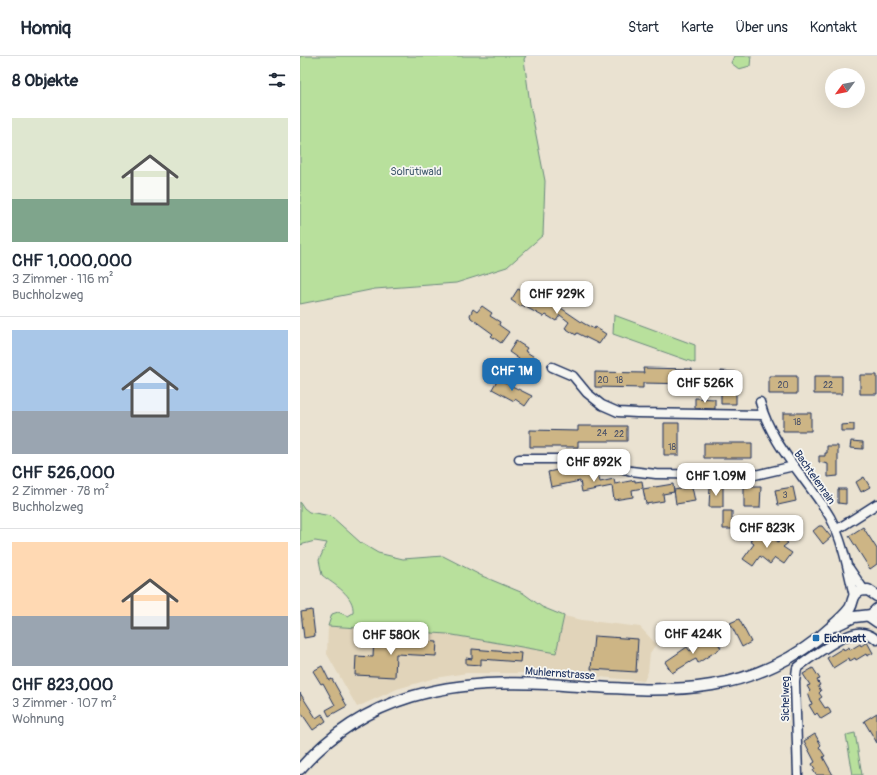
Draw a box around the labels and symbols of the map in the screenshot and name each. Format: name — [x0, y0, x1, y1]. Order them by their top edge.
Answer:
north arrow — [825, 68, 865, 108]
park label: Solrütiwald — [390, 165, 442, 178]
pin: CHF 929K — [516, 281, 598, 315]
pin: CHF 1M — [479, 358, 545, 392]
pin: CHF 526K — [664, 370, 746, 404]
house number: 20 — [597, 375, 609, 386]
house number: 18 — [615, 375, 623, 386]
house number: 20 — [777, 380, 789, 391]
house number: 22 — [823, 380, 833, 391]
house number: 18 — [793, 417, 801, 428]
house number: 24 — [597, 428, 608, 439]
house number: 22 — [614, 429, 624, 440]
house number: 18 — [668, 442, 676, 453]
street label: Bachtelenrain — [791, 448, 838, 507]
pin: CHF 892K — [553, 449, 635, 483]
pin: CHF 1.09M — [670, 463, 762, 497]
house number: 3 — [782, 490, 788, 501]
pin: CHF 823K — [726, 515, 808, 549]
pin: CHF 424K — [652, 621, 734, 655]
pin: CHF 580K — [350, 622, 432, 656]
place label: Eichmatt — [824, 632, 866, 645]
marker: Eichmatt — [811, 633, 821, 643]
street label: Muhlernstrasse — [524, 665, 596, 682]
street label: Sichelweg — [779, 676, 792, 722]

